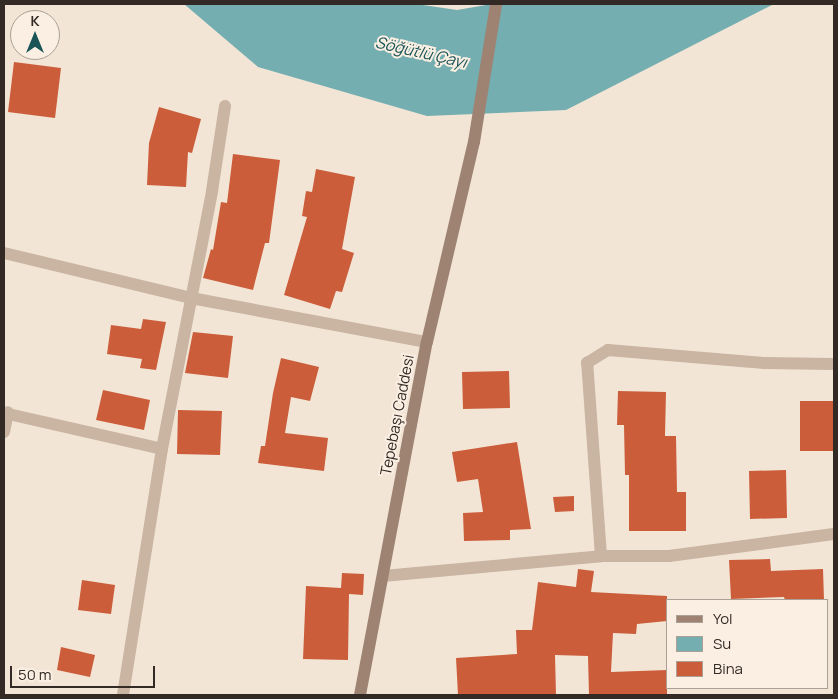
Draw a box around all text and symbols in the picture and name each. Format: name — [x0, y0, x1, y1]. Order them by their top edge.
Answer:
north arrow — [10, 10, 60, 60]
text: K — [30, 11, 40, 30]
water label: Söğütlü Çayı — [373, 32, 469, 72]
street label: Tepebaşı Caddesi — [376, 353, 418, 477]
legend — [666, 599, 828, 689]
text: Yol — [713, 608, 733, 629]
text: Su — [713, 633, 731, 654]
scale bar — [12, 656, 158, 688]
text: Bina — [713, 658, 743, 679]
text: 50 m — [18, 664, 52, 685]

